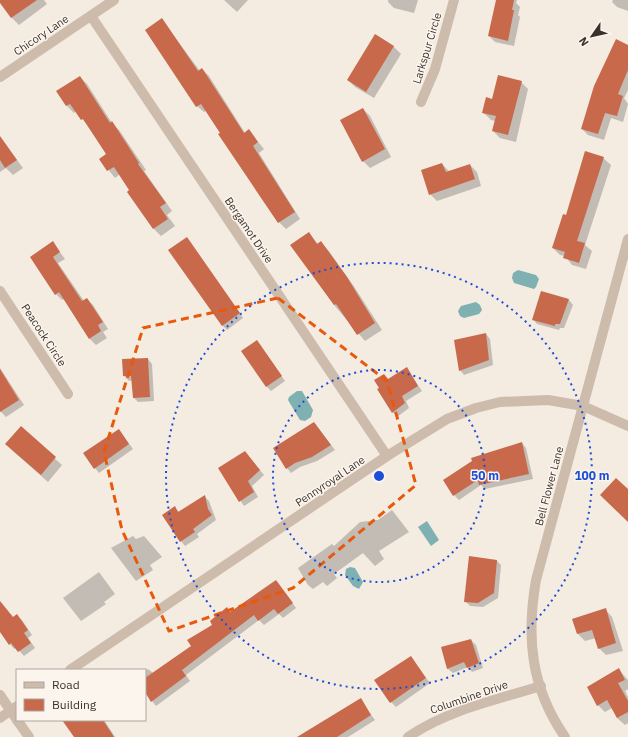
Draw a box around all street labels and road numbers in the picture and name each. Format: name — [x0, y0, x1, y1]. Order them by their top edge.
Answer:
street label: Chicory Lane — [11, 11, 71, 59]
street label: Larkspur Circle — [410, 11, 444, 85]
street label: Bergamot Drive — [222, 194, 276, 266]
street label: Peacock Circle — [19, 301, 69, 369]
street label: Bell Flower Lane — [532, 445, 566, 527]
street label: Pennyroyal Lane — [293, 453, 367, 509]
street label: Columbine Drive — [428, 677, 510, 717]

